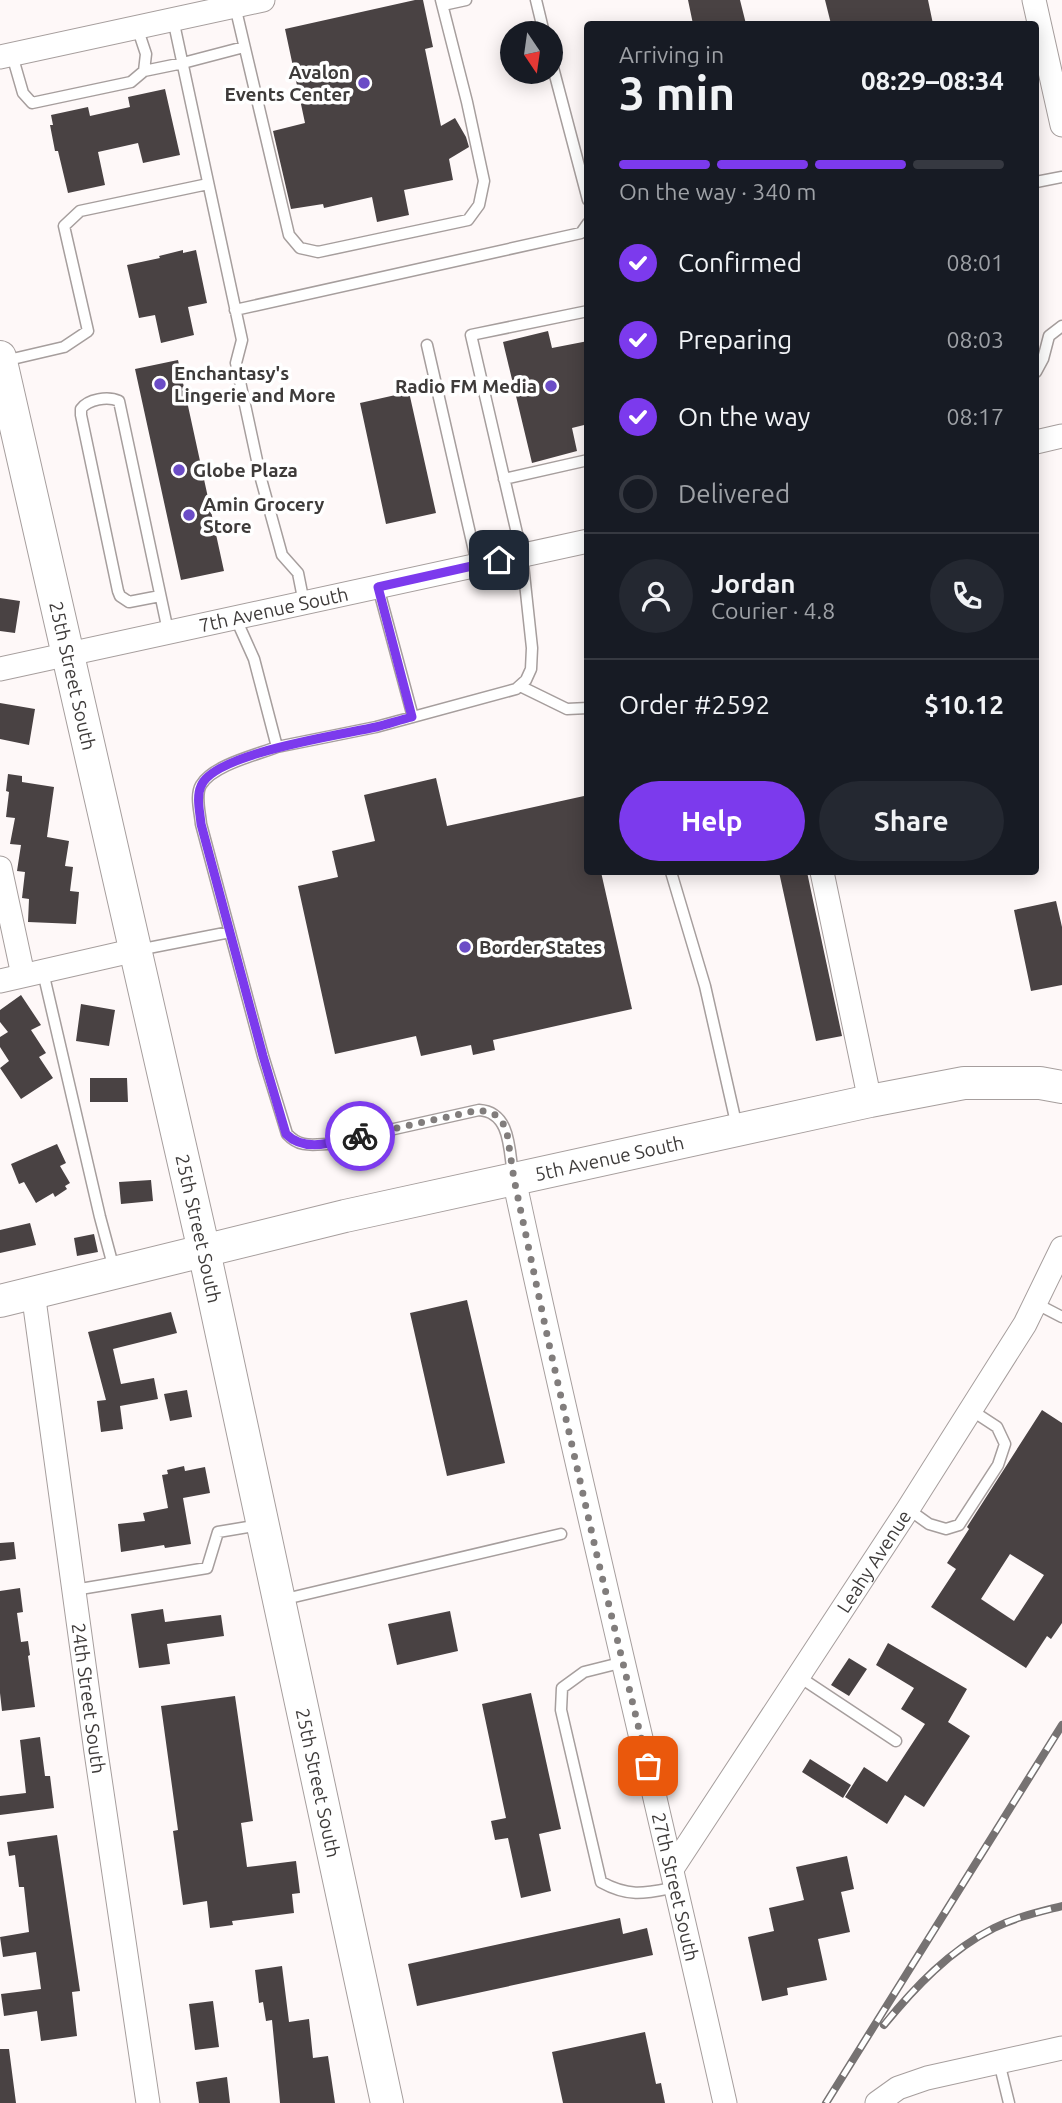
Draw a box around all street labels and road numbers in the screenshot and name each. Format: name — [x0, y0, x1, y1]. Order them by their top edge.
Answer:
street label: 7th Avenue South — [197, 583, 350, 636]
street label: 25th Street South — [45, 599, 100, 752]
street label: 5th Avenue South — [533, 1131, 686, 1185]
street label: 25th Street South — [171, 1152, 226, 1305]
street label: Leahy Avenue — [832, 1506, 915, 1617]
street label: 24th Street South — [67, 1621, 110, 1775]
street label: 25th Street South — [292, 1706, 345, 1859]
street label: 27th Street South — [648, 1810, 703, 1963]

